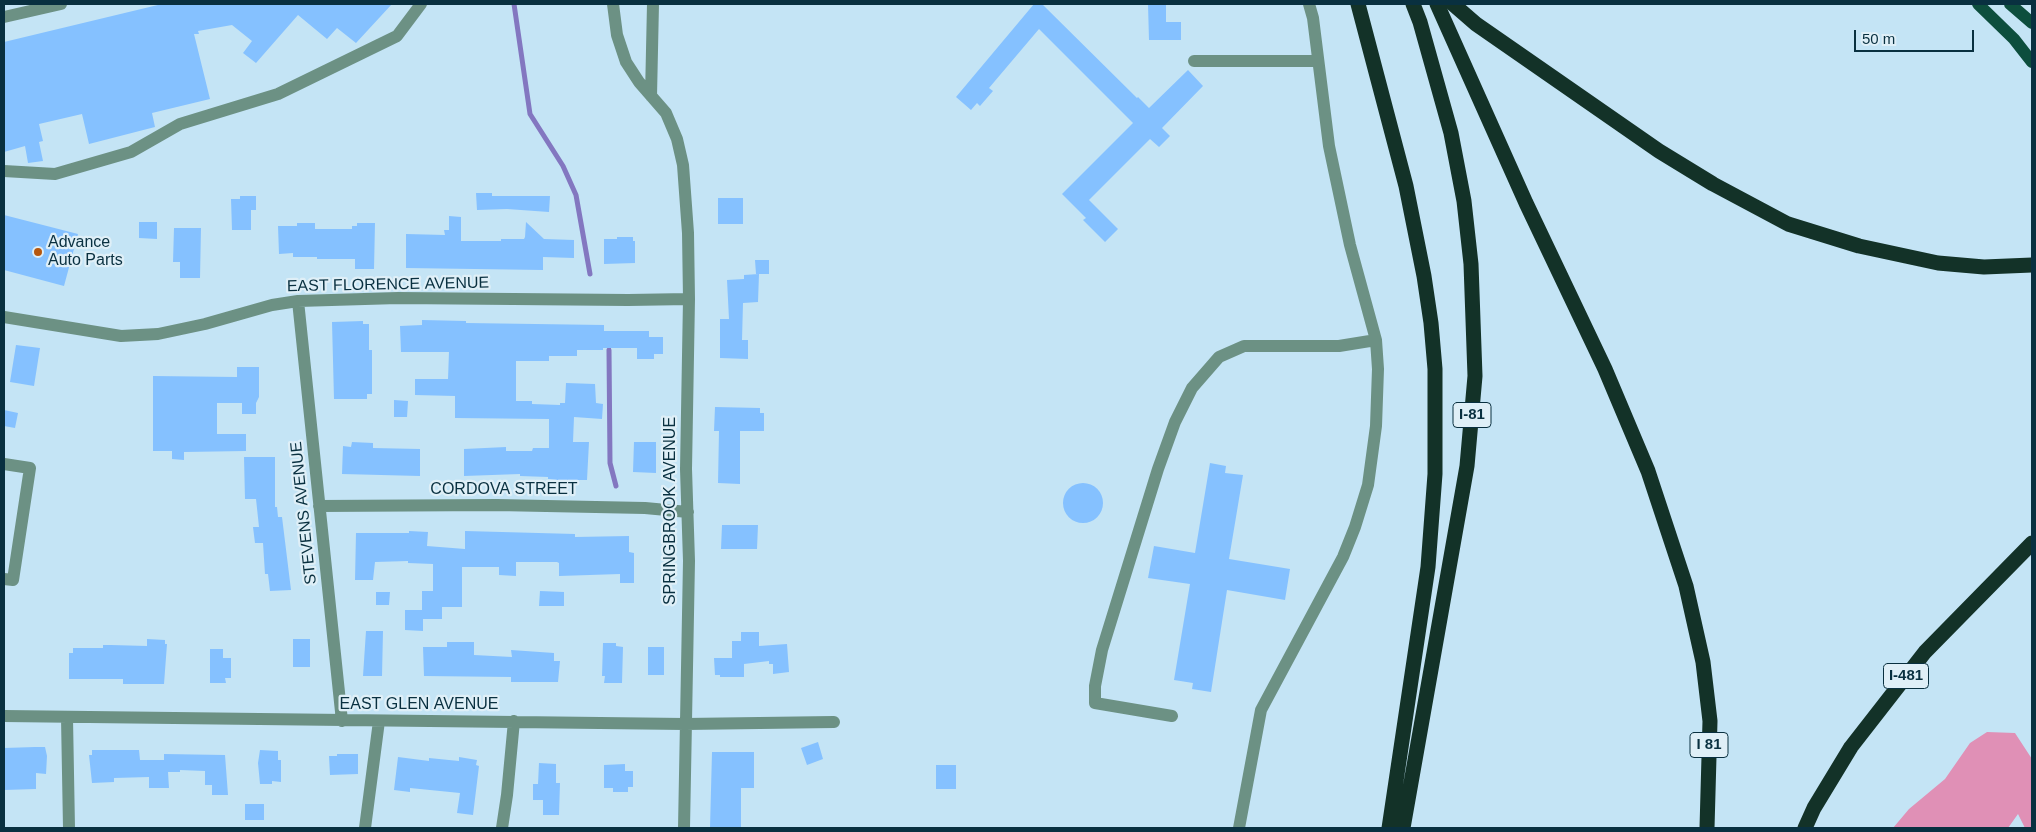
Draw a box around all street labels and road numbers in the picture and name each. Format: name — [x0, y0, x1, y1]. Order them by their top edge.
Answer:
street label: EAST FLORENCE AVENUE — [287, 274, 489, 296]
road number: I-81 — [1453, 402, 1491, 428]
street label: SPRINGBROOK AVENUE — [661, 417, 681, 605]
street label: STEVENS AVENUE — [287, 441, 321, 585]
street label: CORDOVA STREET — [430, 480, 578, 500]
road number: I-481 — [1884, 664, 1928, 688]
street label: EAST GLEN AVENUE — [340, 695, 498, 715]
road number: I 81 — [1690, 732, 1728, 758]

